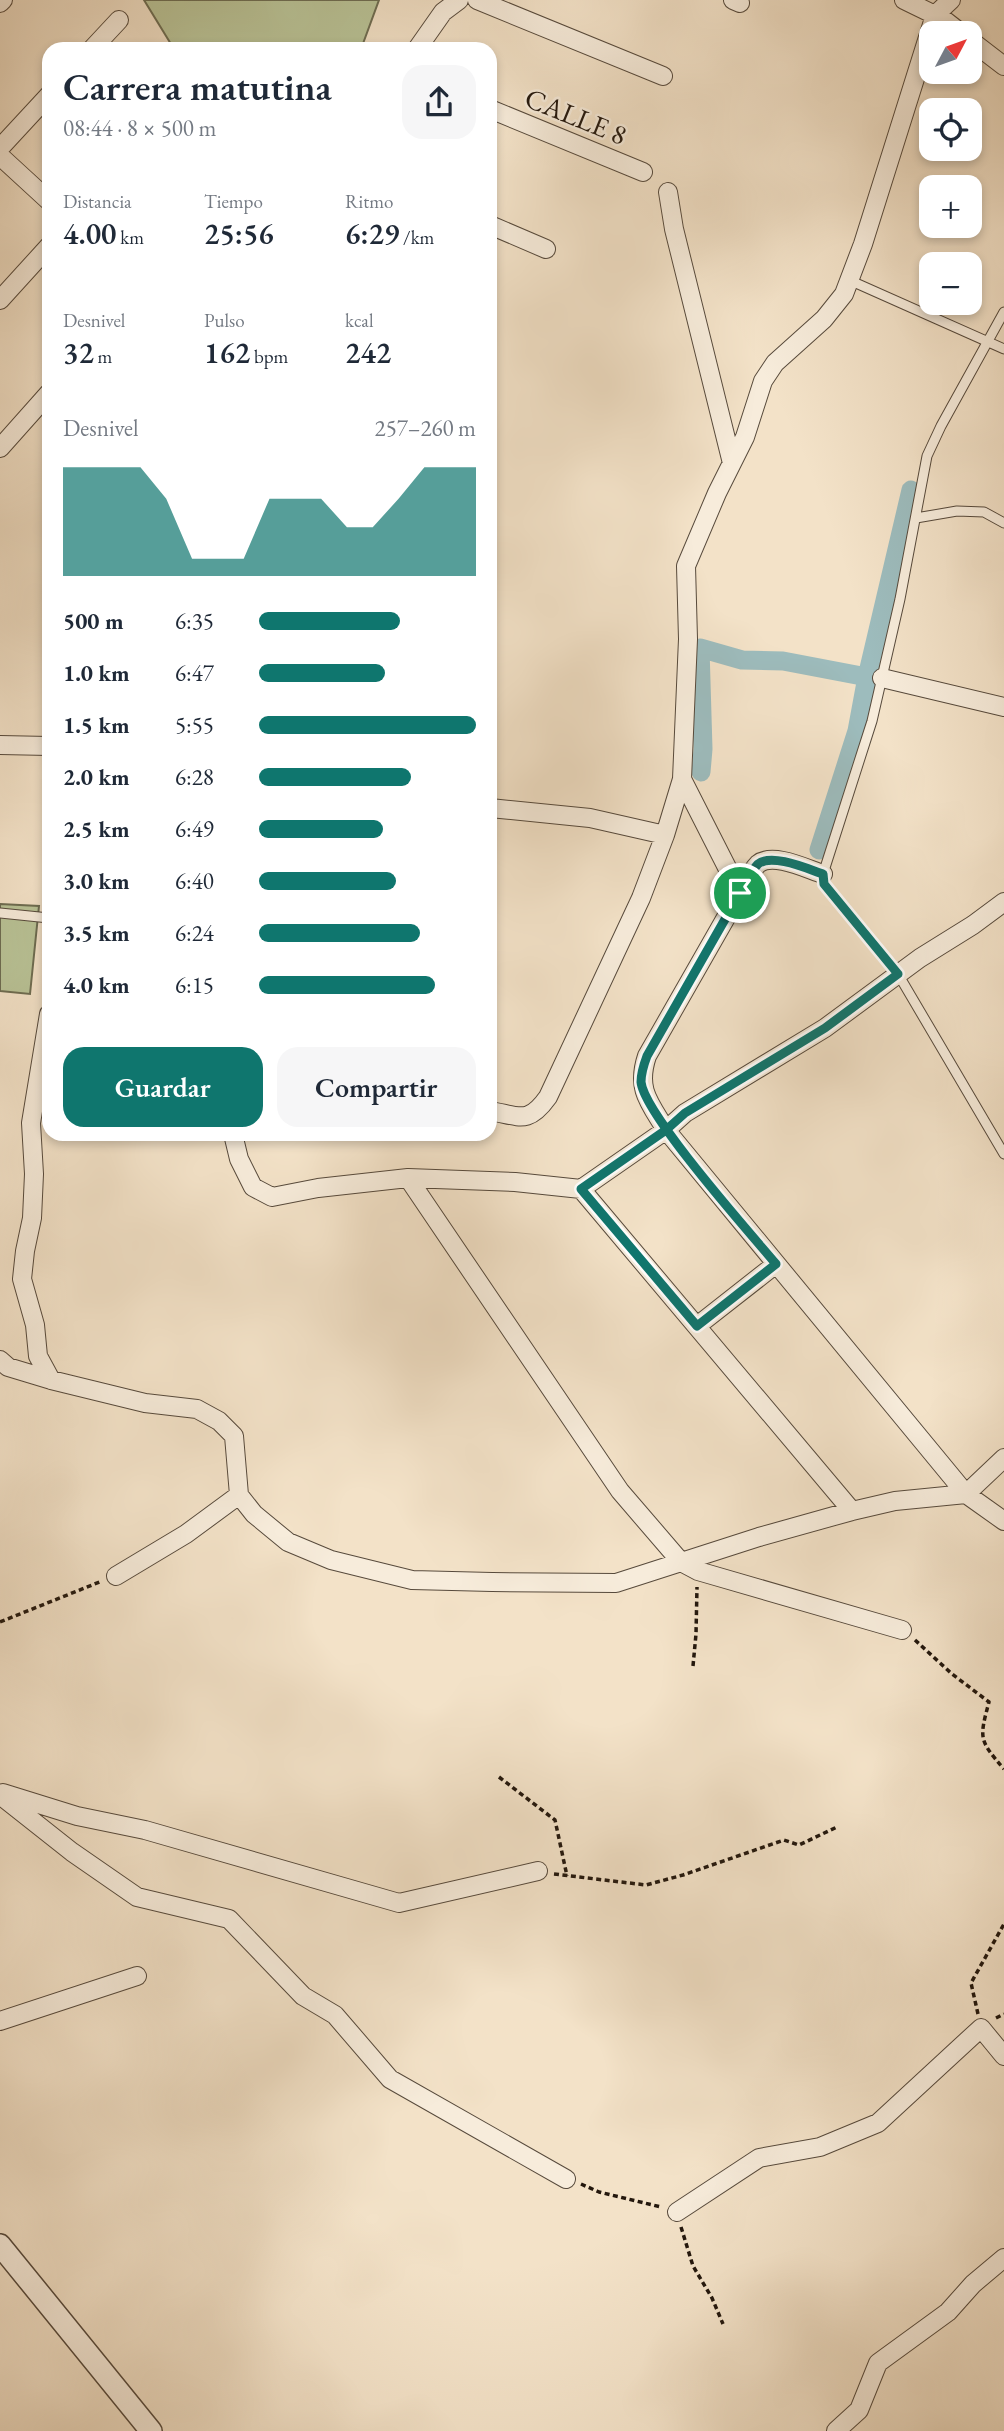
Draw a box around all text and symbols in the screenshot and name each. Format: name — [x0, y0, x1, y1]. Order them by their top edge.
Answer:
north arrow — [919, 21, 982, 84]
map controls — [919, 21, 982, 315]
text: Carrera matutina — [63, 62, 332, 111]
button: share — [402, 65, 476, 139]
street label: CALLE 8 — [520, 79, 632, 153]
button: locate — [919, 98, 982, 161]
text: 08:44 · 8 × 500 m — [63, 113, 216, 143]
button: + — [919, 175, 982, 238]
text: Distancia — [63, 189, 132, 214]
text: Tiempo — [204, 189, 263, 214]
text: Ritmo — [345, 189, 393, 214]
text: 4.00 — [63, 214, 116, 253]
text: 25:56 — [204, 214, 274, 253]
text: 6:29 — [345, 214, 399, 253]
text: km — [116, 225, 144, 250]
text: /km — [399, 225, 434, 250]
button: − — [919, 252, 982, 315]
text: Desnivel — [63, 308, 125, 333]
text: Pulso — [204, 308, 245, 333]
text: kcal — [345, 308, 374, 333]
text: 32 — [63, 333, 94, 372]
text: 162 — [204, 333, 250, 372]
text: 242 — [345, 333, 391, 372]
text: m — [94, 344, 112, 369]
text: bpm — [250, 344, 288, 369]
text: Desnivel — [63, 413, 139, 443]
text: 257–260 m — [375, 413, 476, 443]
text: 500 m — [63, 606, 124, 636]
text: 6:35 — [175, 606, 214, 636]
text: 1.0 km — [63, 658, 130, 688]
text: 6:47 — [175, 658, 214, 688]
text: 1.5 km — [63, 710, 130, 740]
text: 5:55 — [175, 710, 214, 740]
text: 2.0 km — [63, 762, 130, 792]
text: 6:28 — [175, 762, 214, 792]
text: 2.5 km — [63, 814, 130, 844]
text: 6:49 — [175, 814, 214, 844]
pin — [710, 863, 770, 923]
text: 3.0 km — [63, 866, 130, 896]
text: 6:40 — [175, 866, 214, 896]
icon: arrive — [721, 874, 759, 912]
text: 3.5 km — [63, 918, 130, 948]
text: 6:24 — [175, 918, 214, 948]
text: 4.0 km — [63, 970, 130, 1000]
text: 6:15 — [175, 970, 214, 1000]
button: Guardar — [63, 1047, 263, 1127]
button: Compartir — [277, 1047, 476, 1127]

